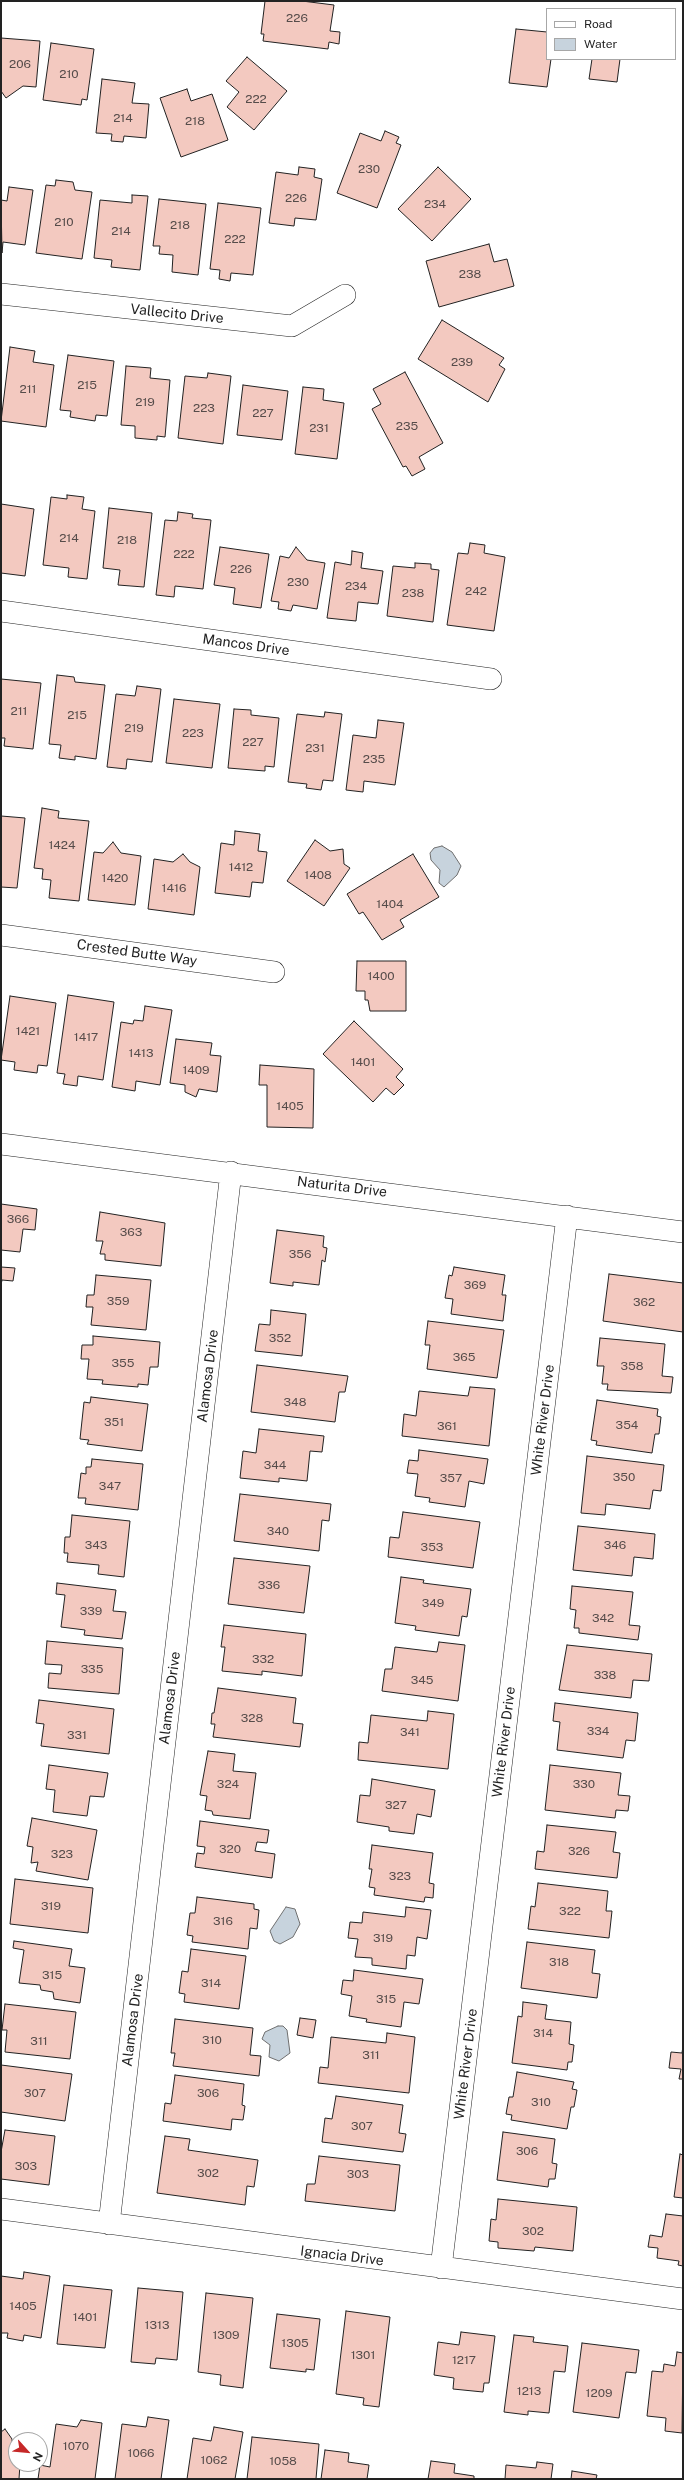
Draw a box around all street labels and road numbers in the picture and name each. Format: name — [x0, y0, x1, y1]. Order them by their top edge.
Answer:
street label: Vallecito Drive — [130, 301, 224, 327]
street label: Mancos Drive — [201, 631, 291, 659]
street label: Crested Butte Way — [76, 936, 198, 970]
street label: Naturita Drive — [296, 1173, 388, 1201]
street label: Alamosa Drive — [194, 1329, 222, 1423]
street label: White River Drive — [528, 1364, 558, 1476]
street label: Alamosa Drive — [156, 1651, 184, 1745]
street label: White River Drive — [489, 1686, 519, 1798]
street label: Alamosa Drive — [119, 1973, 147, 2067]
street label: White River Drive — [451, 2008, 481, 2120]
street label: Ignacia Drive — [299, 2243, 385, 2269]

